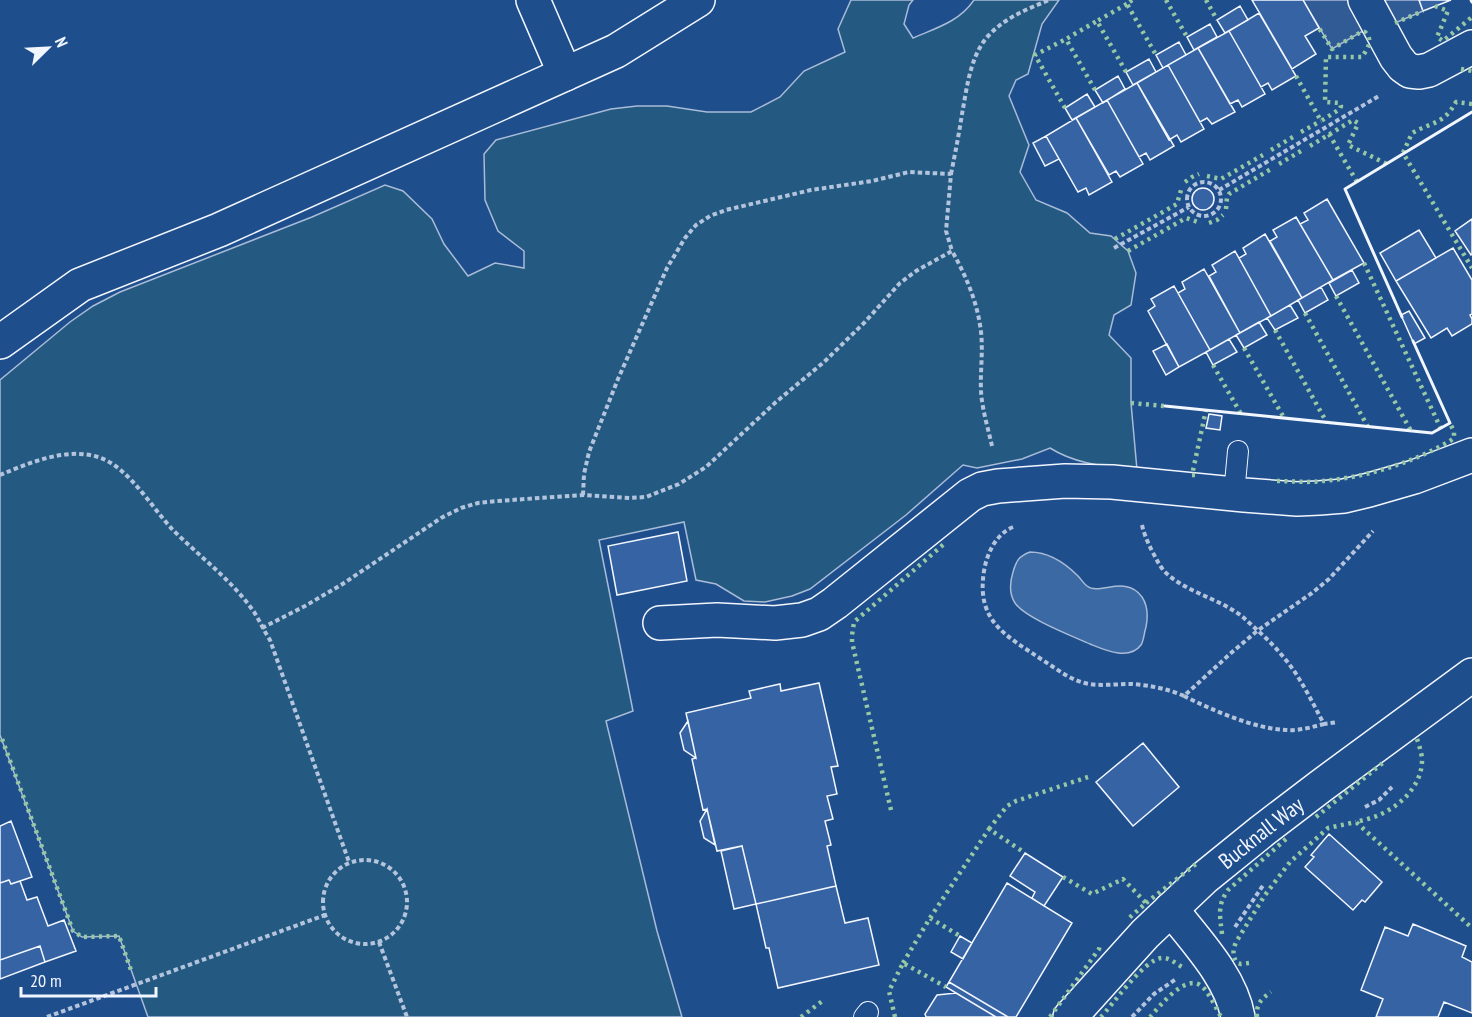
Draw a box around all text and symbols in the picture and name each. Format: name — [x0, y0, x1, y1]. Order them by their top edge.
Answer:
north arrow — [18, 18, 78, 78]
text: N — [51, 34, 73, 50]
street label: Bucknall Way — [1213, 790, 1310, 875]
scale bar — [21, 960, 156, 998]
text: 20 m — [30, 969, 62, 992]

